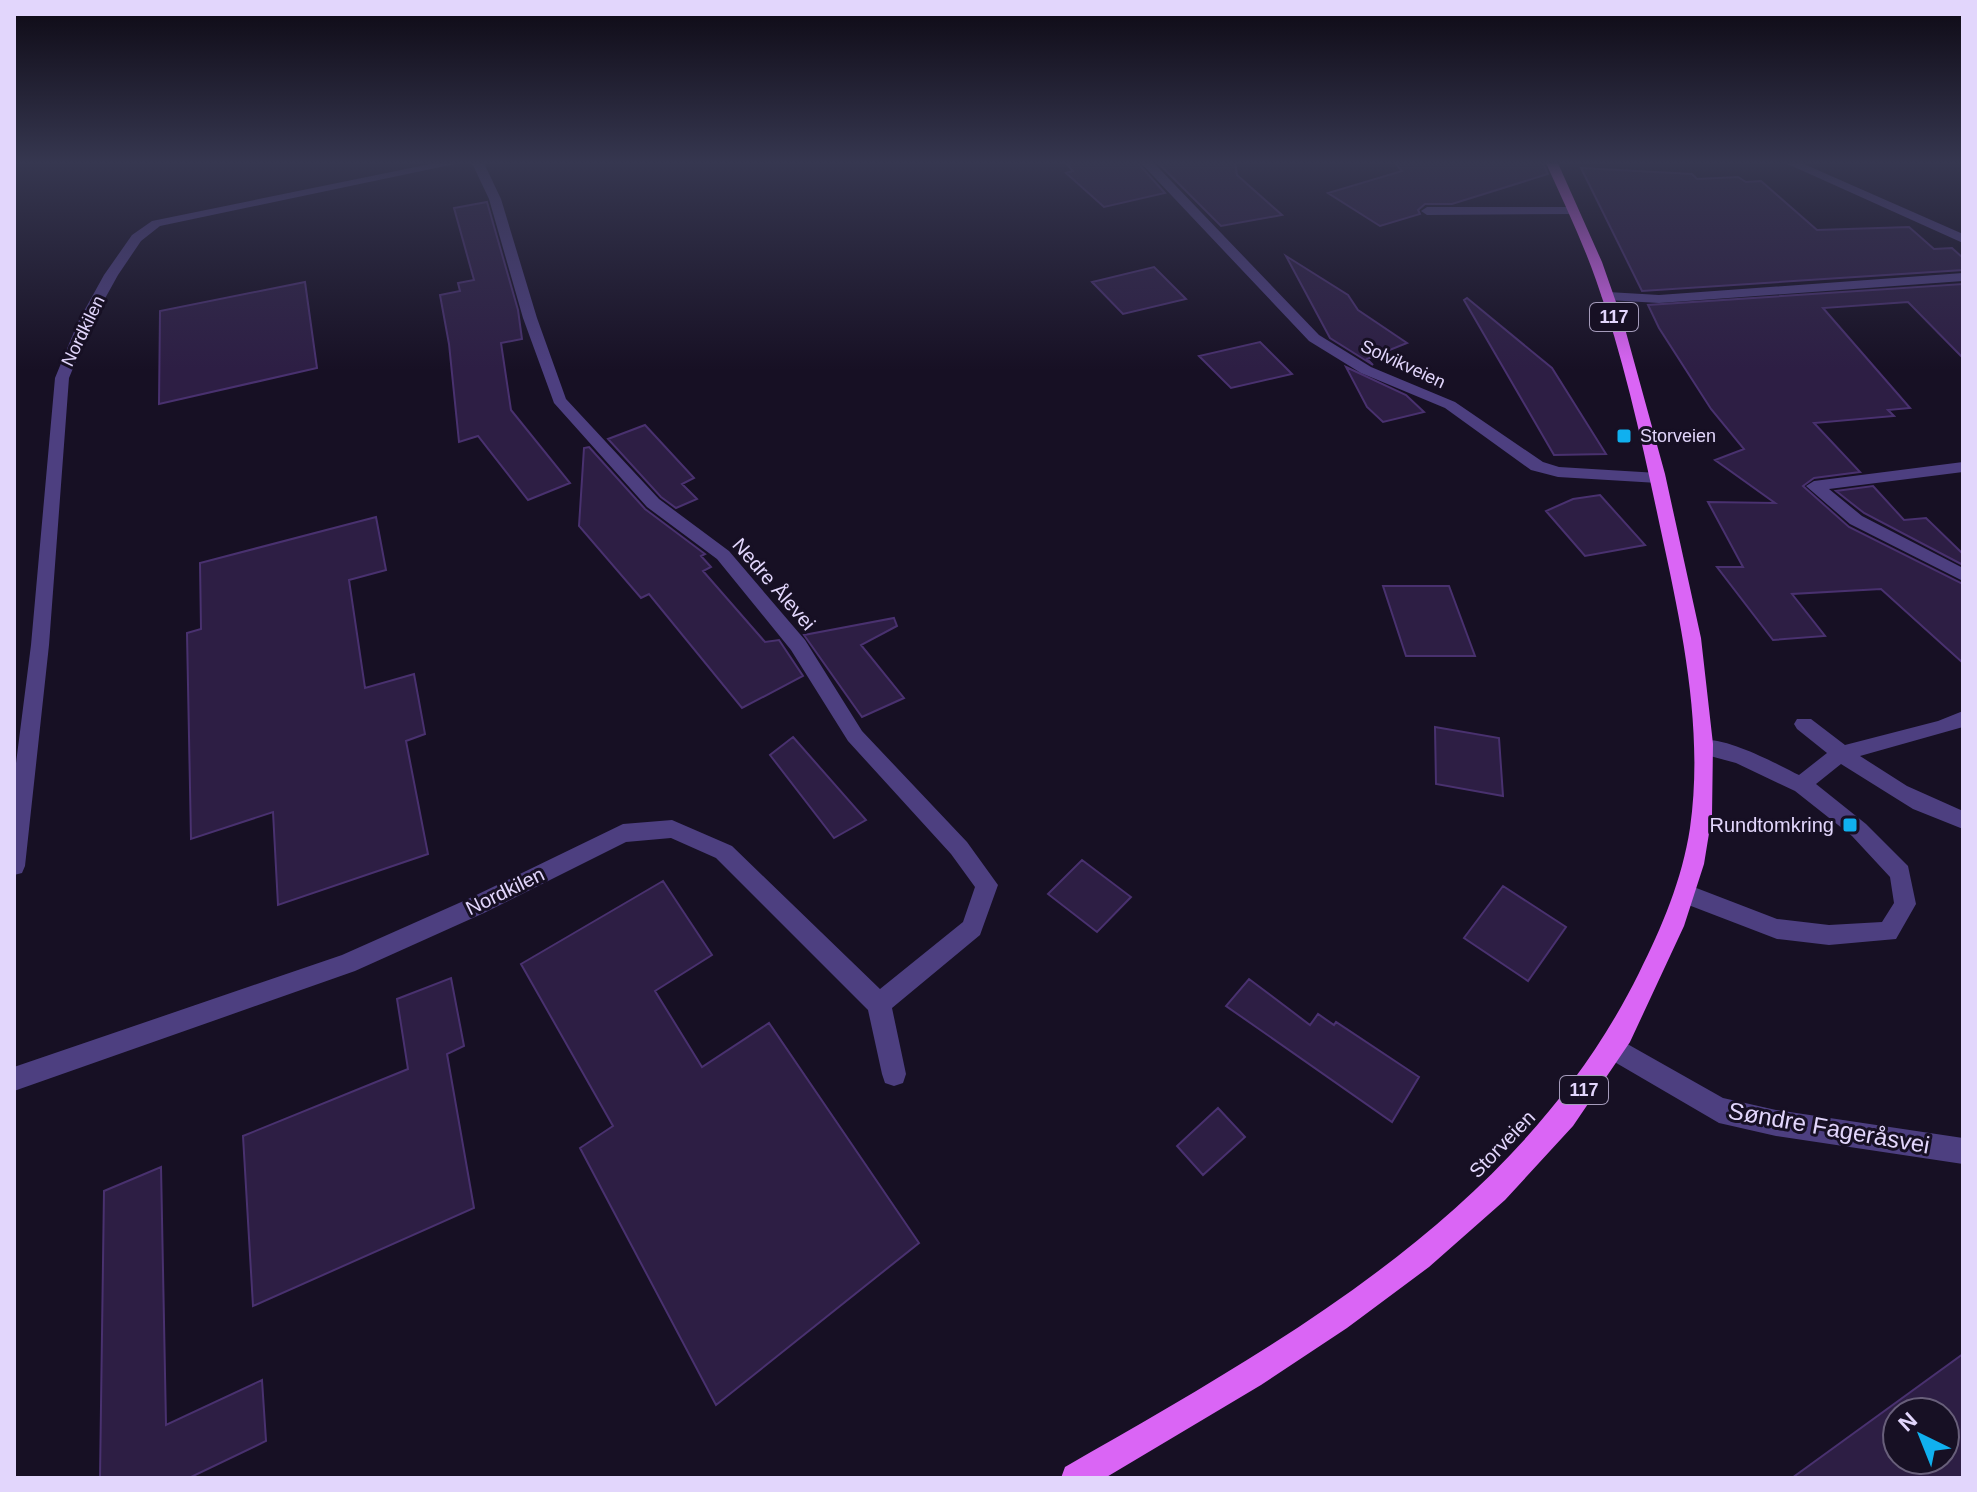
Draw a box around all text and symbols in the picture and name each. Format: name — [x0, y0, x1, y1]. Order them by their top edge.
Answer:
street label: Nordkilen — [57, 292, 109, 370]
road number: 117 — [1590, 303, 1638, 331]
street label: Solvikveien — [1358, 336, 1448, 392]
place label: Storveien — [1640, 426, 1716, 446]
marker: Storveien — [1615, 427, 1633, 445]
street label: Nedre Ålevei — [728, 534, 820, 634]
place label: Rundtomkring — [1709, 814, 1834, 836]
marker: Rundtomkring — [1841, 816, 1859, 834]
street label: Nordkilen — [462, 863, 548, 919]
road number: 117 — [1560, 1076, 1608, 1104]
street label: Søndre Fageråsvei — [1726, 1096, 1932, 1159]
street label: Storveien — [1465, 1106, 1539, 1182]
north arrow — [1881, 1396, 1961, 1476]
text: N — [1893, 1407, 1922, 1436]

